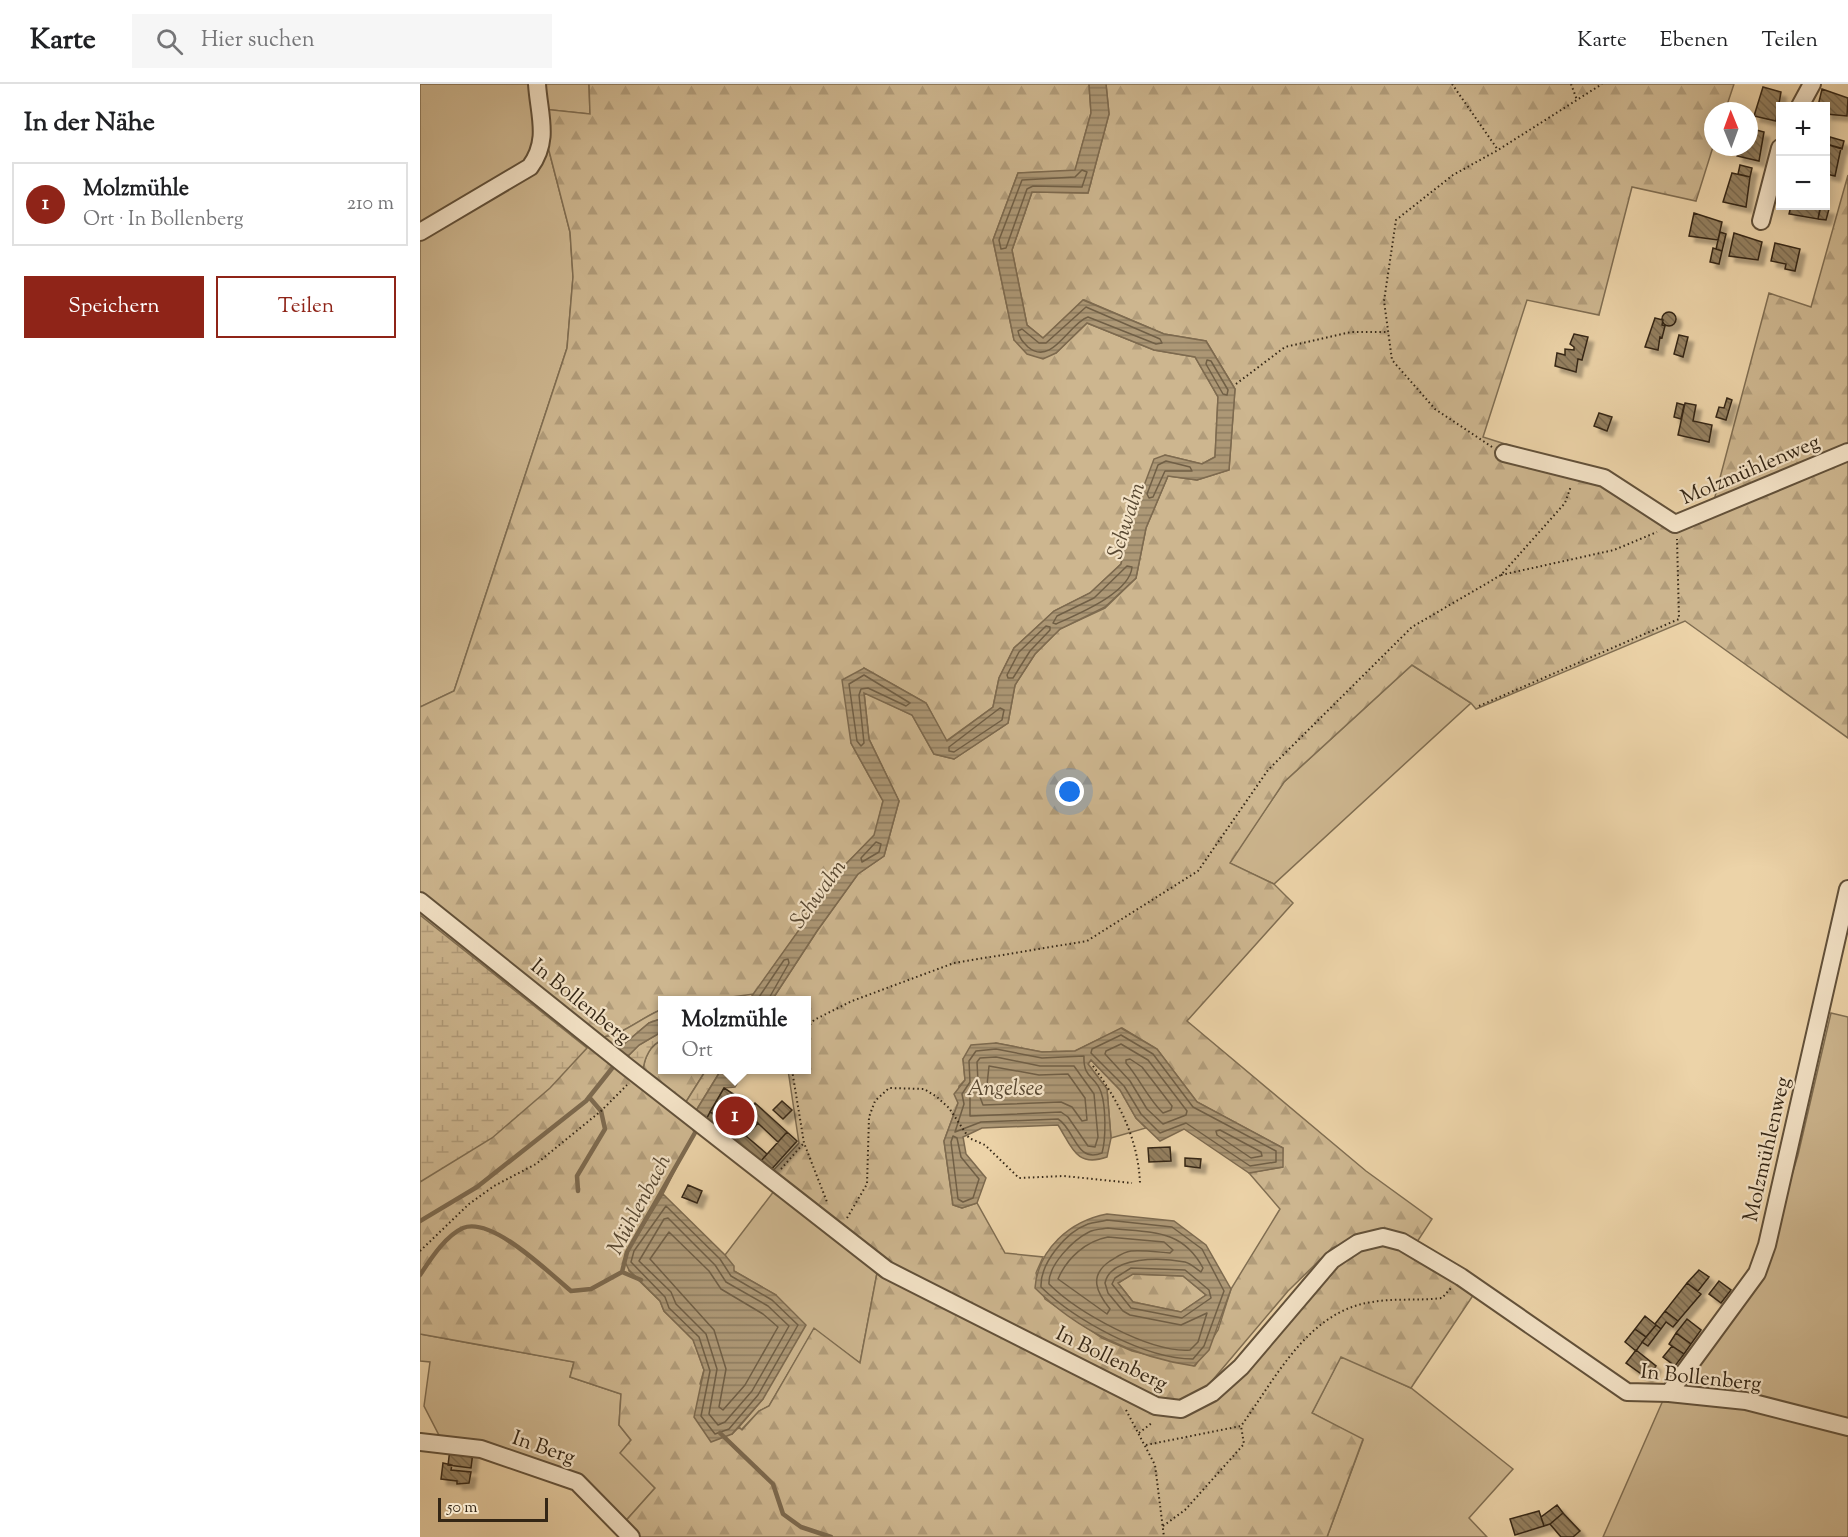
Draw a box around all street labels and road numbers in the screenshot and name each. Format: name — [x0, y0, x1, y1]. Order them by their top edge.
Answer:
street label: Molzmühlenweg — [1677, 428, 1825, 514]
street label: In Bollenberg — [523, 953, 636, 1052]
street label: Molzmühlenweg — [1737, 1074, 1799, 1225]
street label: In Bollenberg — [1050, 1320, 1172, 1400]
street label: In Bollenberg — [1639, 1358, 1763, 1400]
street label: In Berg — [508, 1424, 579, 1474]

